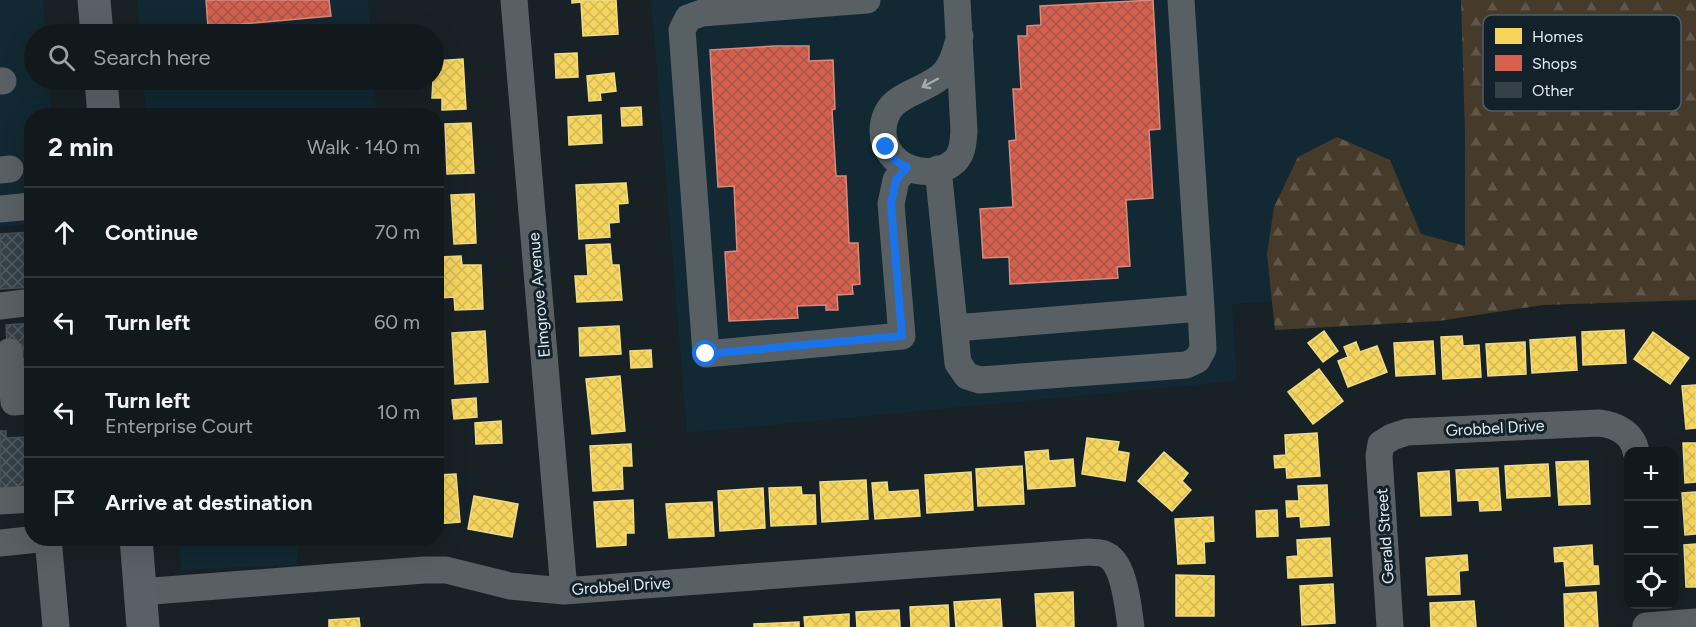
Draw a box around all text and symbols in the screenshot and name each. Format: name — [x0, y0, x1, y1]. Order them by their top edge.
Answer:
legend — [1483, 15, 1681, 111]
search box — [24, 24, 444, 90]
text: Homes — [1532, 27, 1583, 46]
icon: search — [45, 41, 78, 74]
text: Search here — [93, 44, 211, 71]
text: Shops — [1532, 54, 1577, 73]
one-way arrow — [921, 78, 939, 89]
text: Other — [1532, 81, 1574, 100]
text: 2 min — [48, 131, 114, 163]
route end — [872, 133, 898, 159]
text: Walk · 140 m — [307, 135, 420, 159]
icon: ahead — [48, 216, 81, 249]
text: Continue — [105, 219, 198, 246]
text: 70 m — [374, 220, 420, 244]
street label: Elmgrove Avenue — [524, 231, 554, 358]
icon: left — [48, 306, 81, 339]
text: Turn left — [105, 309, 191, 336]
text: 60 m — [374, 310, 420, 334]
route start — [692, 340, 718, 366]
text: Turn left — [105, 387, 191, 414]
icon: left — [48, 396, 81, 429]
text: 10 m — [377, 400, 420, 424]
text: Enterprise Court — [105, 414, 253, 438]
street label: Grobbel Drive — [1445, 416, 1545, 440]
map controls — [1624, 447, 1678, 609]
button: + — [1624, 447, 1678, 501]
icon: arrive — [48, 486, 81, 519]
street label: Gerald Street — [1372, 487, 1398, 585]
text: Arrive at destination — [105, 489, 313, 516]
button: − — [1624, 501, 1678, 555]
button: locate — [1624, 555, 1678, 609]
street label: Grobbel Drive — [571, 573, 671, 599]

